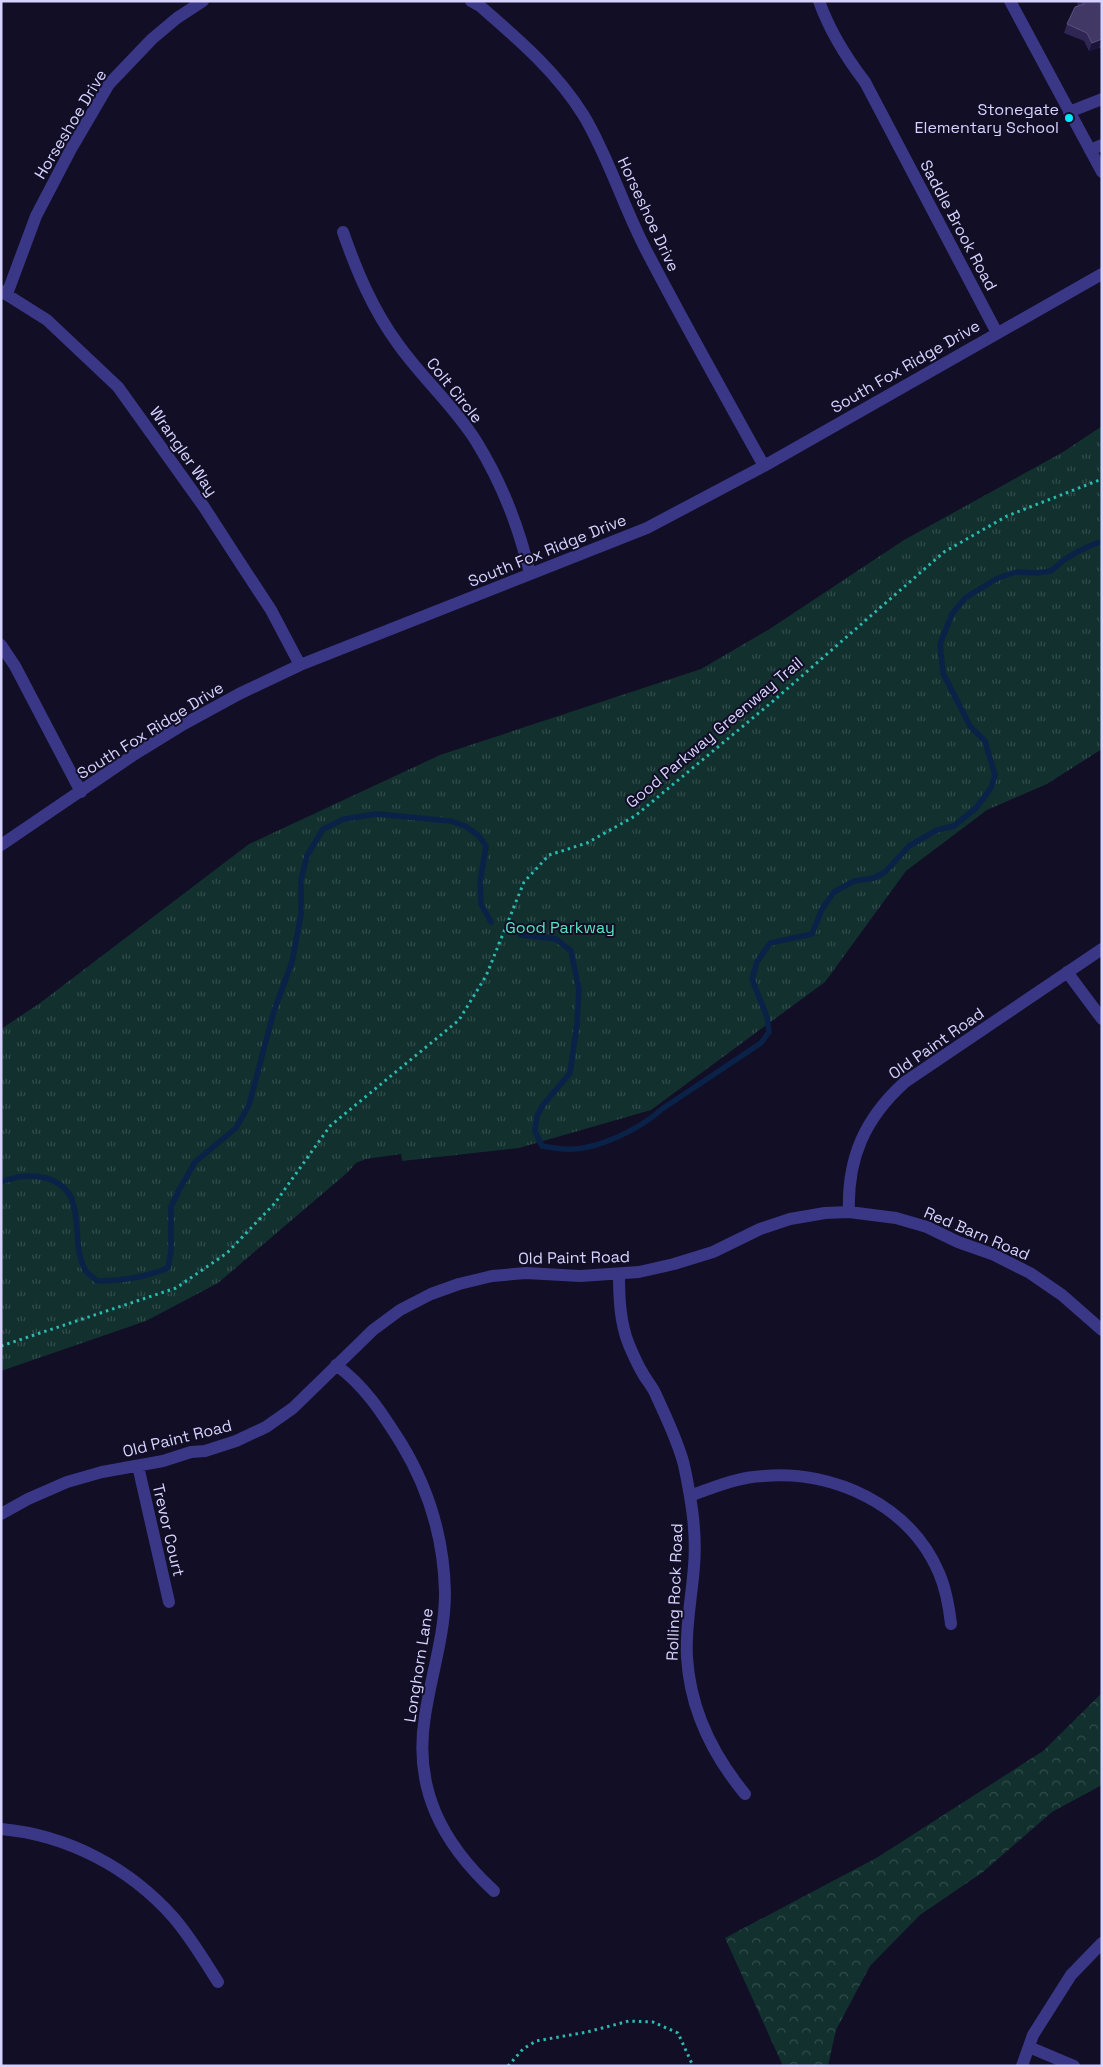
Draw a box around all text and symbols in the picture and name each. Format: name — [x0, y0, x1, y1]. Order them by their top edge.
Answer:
street label: Horseshoe Drive — [29, 66, 111, 183]
place label: Stonegate Elementary School — [914, 99, 1059, 138]
marker: Stonegate Elementary School — [1063, 112, 1075, 124]
street label: Horseshoe Drive — [613, 153, 684, 275]
street label: Saddle Brook Road — [915, 156, 1002, 294]
street label: South Fox Ridge Drive — [827, 315, 984, 418]
street label: Colt Circle — [422, 353, 487, 427]
street label: Wrangler Way — [145, 402, 222, 500]
street label: South Fox Ridge Drive — [465, 509, 629, 592]
street label: Good Parkway Greenway Trail — [621, 652, 807, 813]
street label: South Fox Ridge Drive — [73, 677, 227, 784]
park label: Good Parkway — [505, 917, 615, 938]
street label: Old Paint Road — [884, 1003, 988, 1084]
street label: Red Barn Road — [921, 1202, 1033, 1265]
street label: Old Paint Road — [518, 1246, 630, 1269]
street label: Old Paint Road — [120, 1415, 234, 1462]
street label: Trevor Court — [148, 1482, 189, 1579]
street label: Rolling Rock Road — [662, 1523, 687, 1661]
street label: Longhorn Lane — [399, 1606, 438, 1724]

